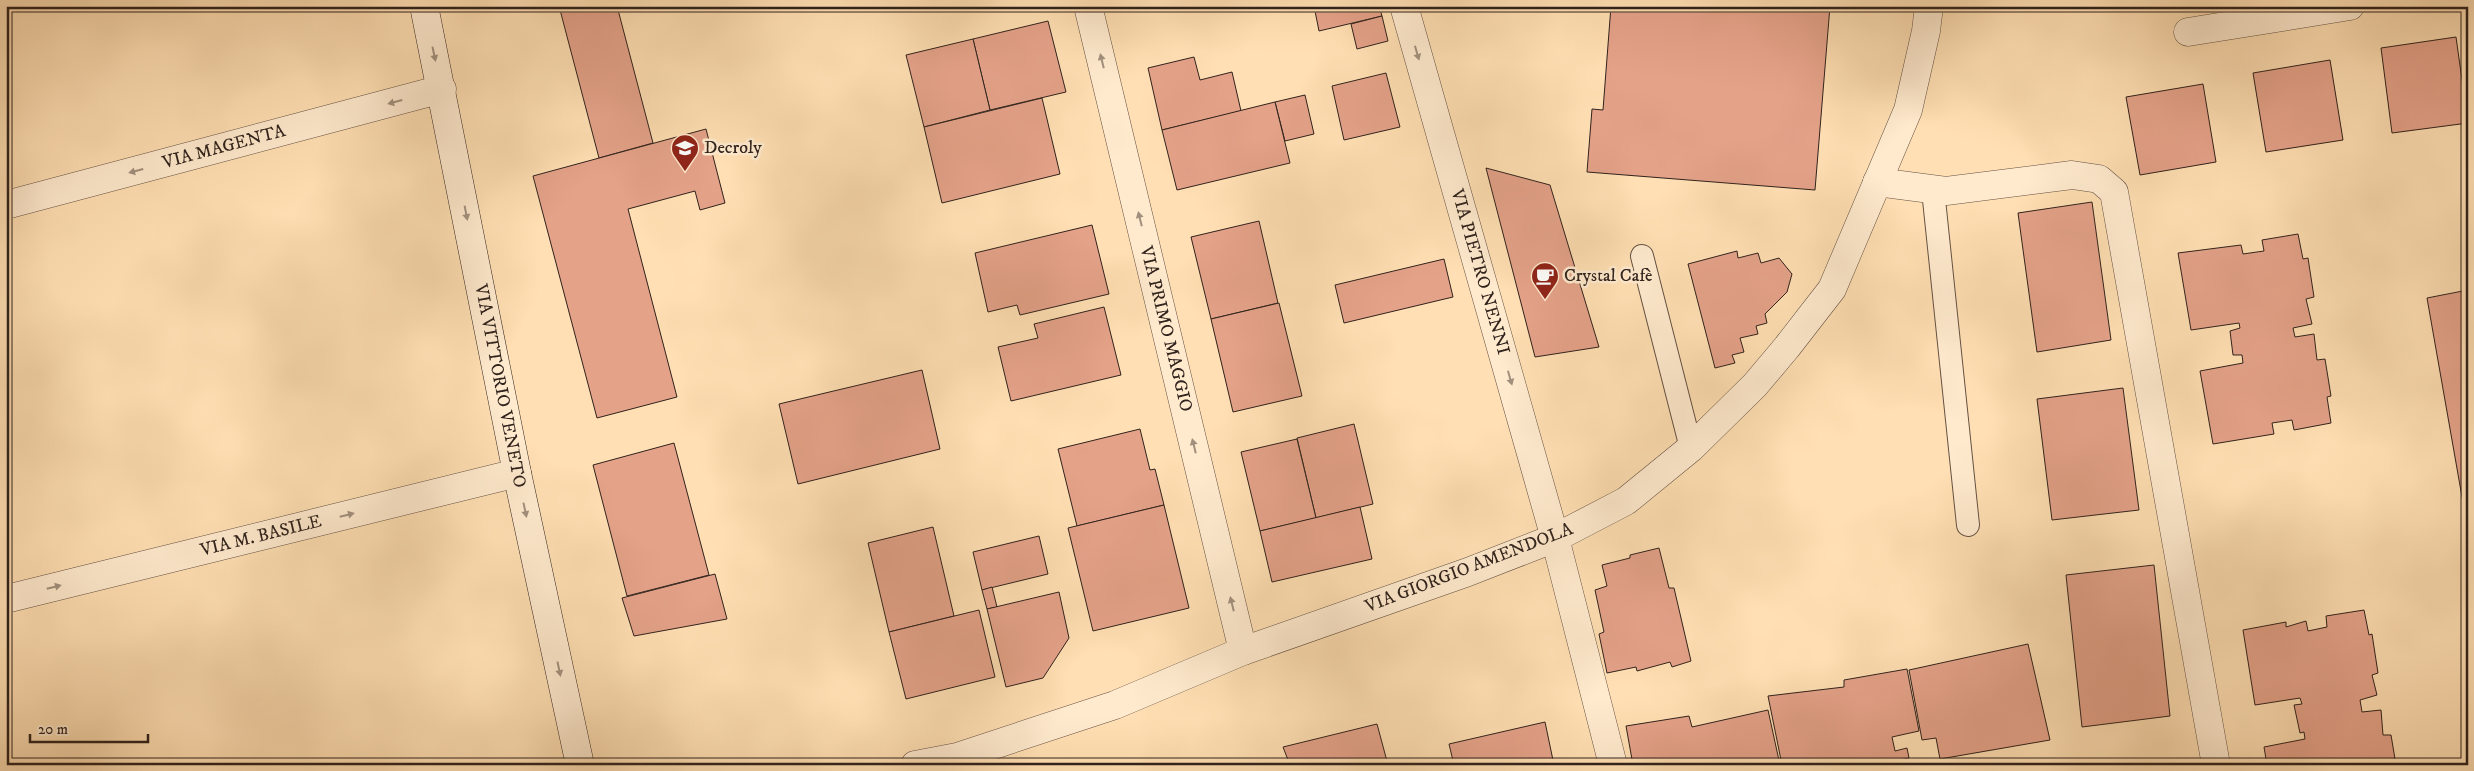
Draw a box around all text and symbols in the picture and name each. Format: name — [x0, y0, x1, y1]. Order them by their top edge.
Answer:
one-way arrow — [430, 46, 438, 61]
one-way arrow — [1414, 46, 1422, 61]
one-way arrow — [1098, 54, 1106, 69]
one-way arrow — [387, 98, 402, 106]
street label: VIA MAGENTA — [159, 120, 289, 174]
school or university icon: Decroly — [670, 133, 700, 172]
place label: Decroly — [704, 137, 762, 159]
one-way arrow — [129, 167, 144, 175]
street label: VIA PIETRO NENNI — [1446, 186, 1514, 357]
one-way arrow — [462, 206, 470, 221]
one-way arrow — [1136, 212, 1144, 227]
street label: VIA PRIMO MAGGIO — [1135, 243, 1197, 414]
cafe icon: Crystal Cafè — [1530, 261, 1560, 300]
place label: Crystal Cafè — [1564, 265, 1653, 287]
street label: VIA VITTORIO VENETO — [469, 281, 531, 490]
one-way arrow — [1506, 370, 1514, 385]
one-way arrow — [1190, 438, 1198, 453]
one-way arrow — [521, 502, 529, 518]
street label: VIA M. BASILE — [197, 510, 324, 562]
one-way arrow — [340, 511, 355, 519]
street label: VIA GIORGIO AMENDOLA — [1361, 518, 1577, 618]
one-way arrow — [46, 583, 61, 591]
one-way arrow — [1228, 596, 1236, 611]
one-way arrow — [555, 661, 563, 676]
scale bar — [30, 711, 148, 743]
text: 20 m — [38, 720, 68, 739]

